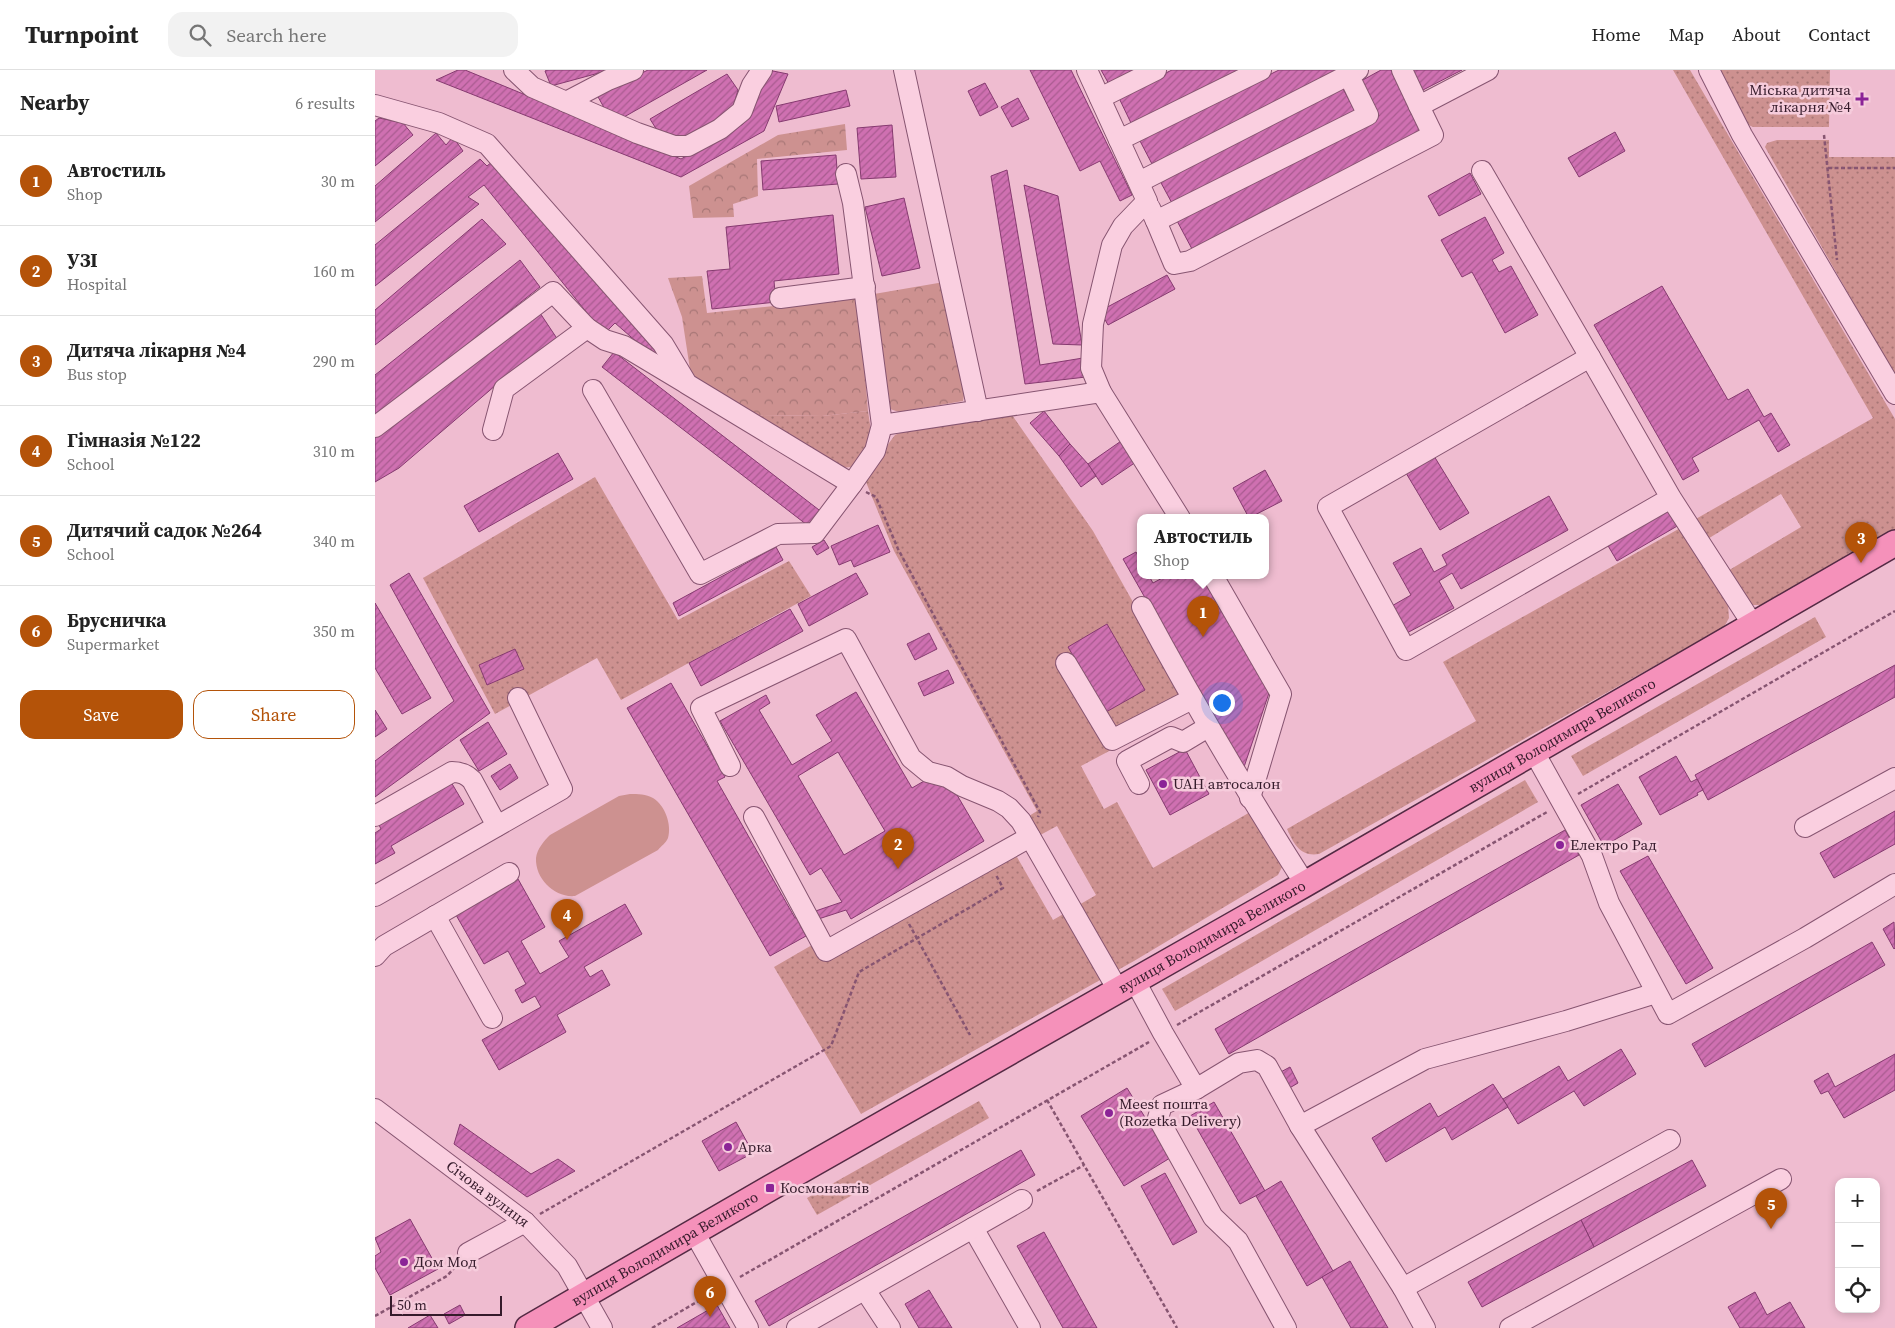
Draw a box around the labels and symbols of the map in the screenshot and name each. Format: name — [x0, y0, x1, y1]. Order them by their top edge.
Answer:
place label: Міська дитяча лікарня №4 — [1749, 79, 1851, 117]
marker: Міська дитяча лікарня №4 — [1855, 92, 1869, 106]
pin: 3 — [1845, 522, 1877, 563]
pin: 1 — [1187, 596, 1219, 637]
street label: вулиця Володимира Великого — [1465, 673, 1659, 797]
your location — [1209, 690, 1235, 716]
place label: UAH автосалон — [1173, 773, 1281, 794]
marker: UAH автосалон — [1157, 778, 1169, 790]
pin: 2 — [882, 828, 914, 869]
place label: Електро Рад — [1570, 834, 1657, 855]
marker: Електро Рад — [1554, 839, 1566, 851]
street label: вулиця Володимира Великого — [1114, 875, 1309, 998]
pin: 4 — [551, 899, 583, 940]
place label: Meest пошта (Rozetka Delivery) — [1119, 1093, 1242, 1131]
marker: Meest пошта (Rozetka Delivery) — [1103, 1107, 1115, 1119]
place label: Арка — [738, 1136, 772, 1157]
marker: Арка — [722, 1141, 734, 1153]
street label: Січова вулиця — [442, 1155, 534, 1232]
place label: Космонавтів — [780, 1177, 869, 1198]
marker: Космонавтів — [764, 1182, 776, 1194]
street label: вулиця Володимира Великого — [567, 1186, 762, 1311]
pin: 5 — [1755, 1188, 1787, 1229]
place label: Дом Мод — [414, 1251, 477, 1272]
marker: Дом Мод — [398, 1256, 410, 1268]
pin: 6 — [694, 1276, 726, 1317]
scale bar — [390, 1293, 503, 1316]

